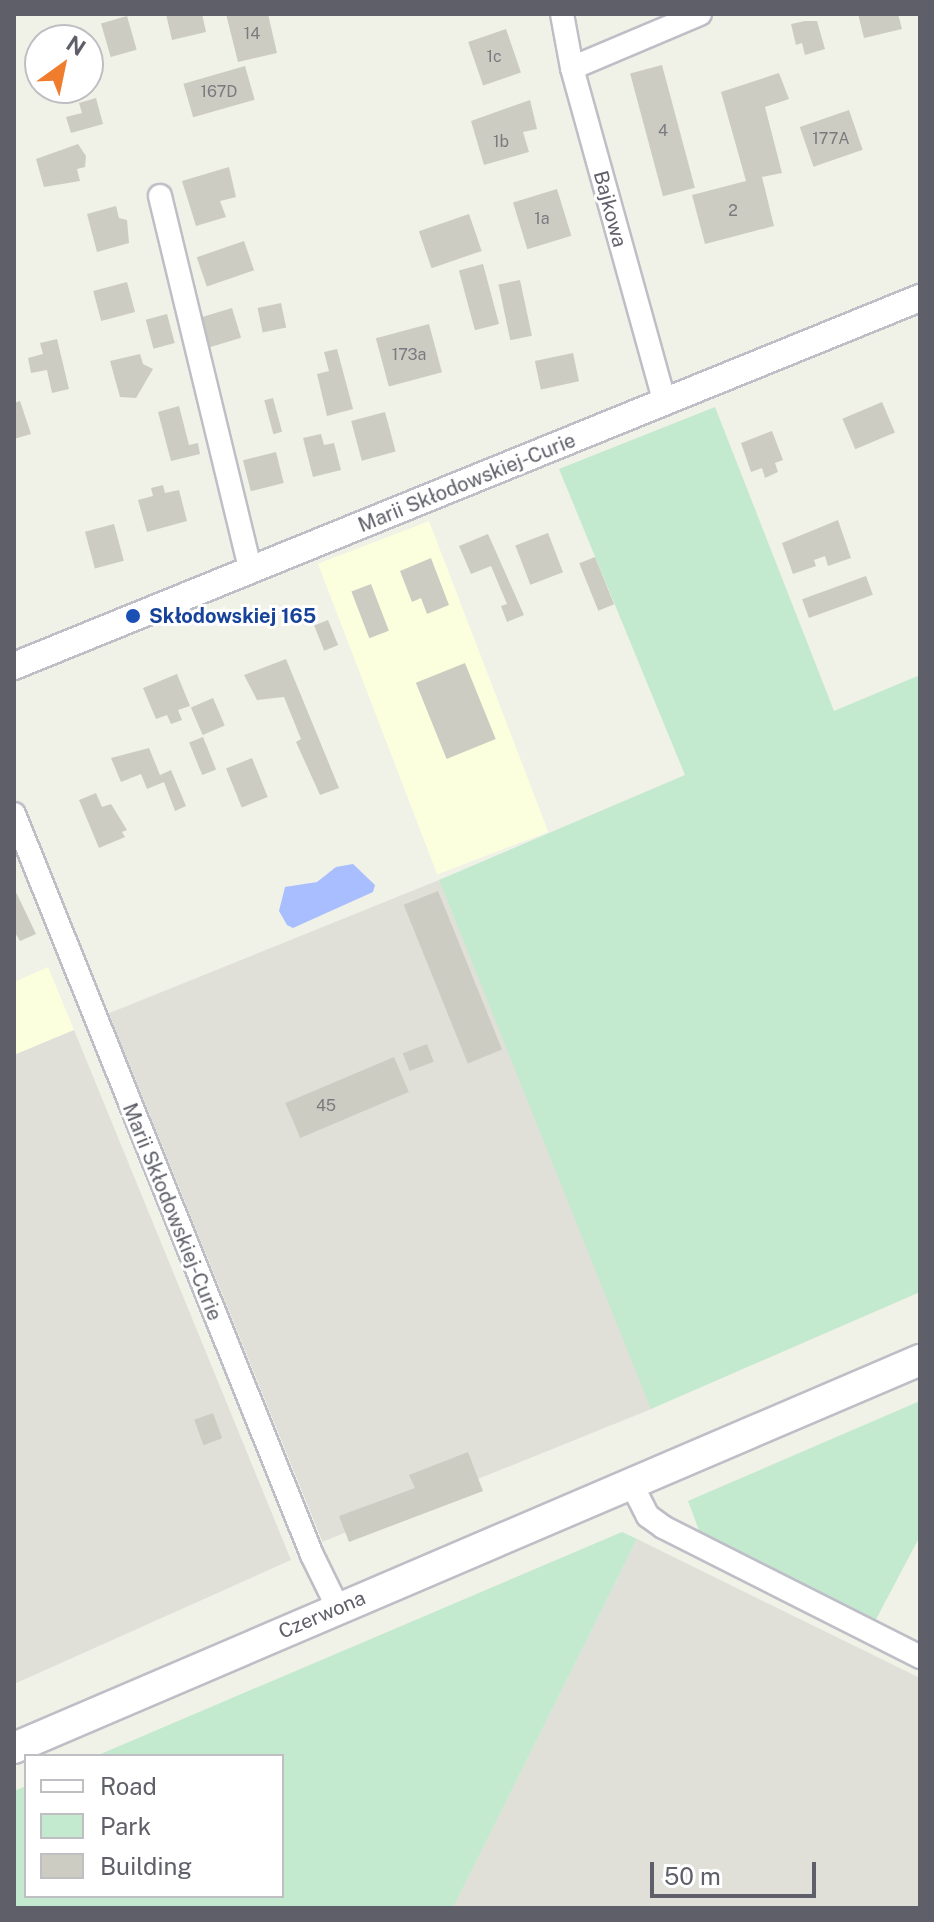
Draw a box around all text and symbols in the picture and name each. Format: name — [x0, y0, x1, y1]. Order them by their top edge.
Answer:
north arrow — [24, 24, 104, 104]
house number: 14 — [244, 24, 260, 44]
text: N — [62, 30, 90, 61]
house number: 1c — [486, 47, 502, 67]
house number: 167D — [201, 82, 237, 102]
house number: 4 — [658, 121, 668, 141]
house number: 177A — [812, 129, 850, 149]
house number: 1b — [493, 132, 509, 152]
street label: Bajkowa — [588, 168, 632, 250]
house number: 2 — [728, 201, 738, 221]
house number: 1a — [534, 209, 550, 229]
house number: 173a — [392, 345, 426, 365]
street label: Marii Skłodowskiej-Curie — [355, 428, 579, 538]
place label: Skłodowskiej 165 — [149, 604, 316, 628]
marker: Skłodowskiej 165 — [124, 607, 142, 625]
house number: 45 — [316, 1096, 336, 1116]
street label: Marii Skłodowskiej-Curie — [117, 1100, 227, 1324]
street label: Czerwona — [275, 1586, 369, 1644]
legend — [24, 1754, 284, 1898]
text: Road — [100, 1772, 157, 1800]
text: Park — [100, 1812, 151, 1840]
scale bar — [654, 1846, 820, 1896]
text: Building — [100, 1852, 192, 1880]
text: 50 m — [664, 1862, 721, 1890]

